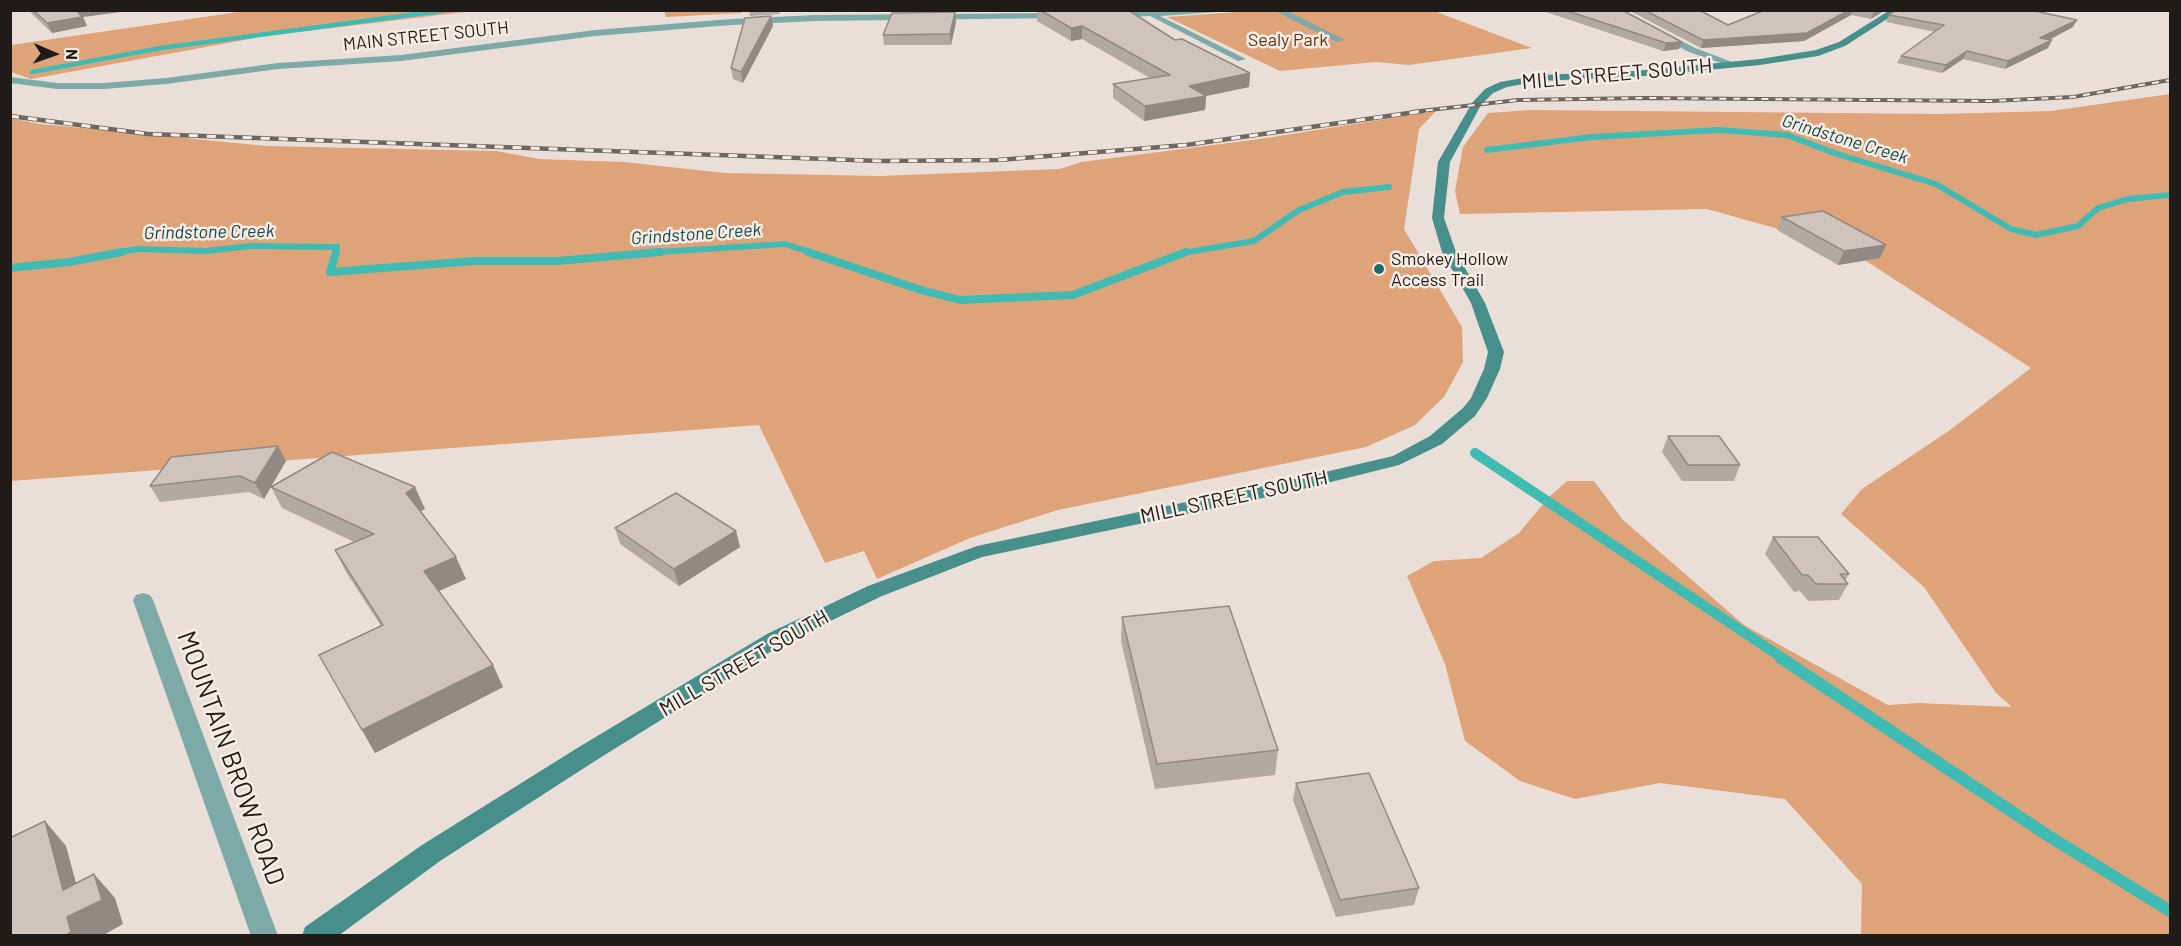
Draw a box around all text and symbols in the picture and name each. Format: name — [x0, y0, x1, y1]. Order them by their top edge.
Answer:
street label: MAIN STREET SOUTH — [342, 17, 510, 55]
north arrow — [24, 24, 84, 84]
park label: Sealy Park — [1248, 29, 1328, 51]
text: N — [63, 49, 82, 60]
street label: MILL STREET SOUTH — [1521, 53, 1713, 95]
water label: Grindstone Creek — [1779, 110, 1911, 168]
water label: Grindstone Creek — [630, 219, 762, 249]
water label: Grindstone Creek — [143, 220, 275, 244]
place label: Smokey Hollow Access Trail — [1391, 248, 1508, 290]
marker: Smokey Hollow Access Trail — [1372, 262, 1386, 276]
street label: MILL STREET SOUTH — [1138, 465, 1330, 529]
street label: MILL STREET SOUTH — [655, 604, 833, 722]
street label: MOUNTAIN BROW ROAD — [171, 627, 291, 889]

